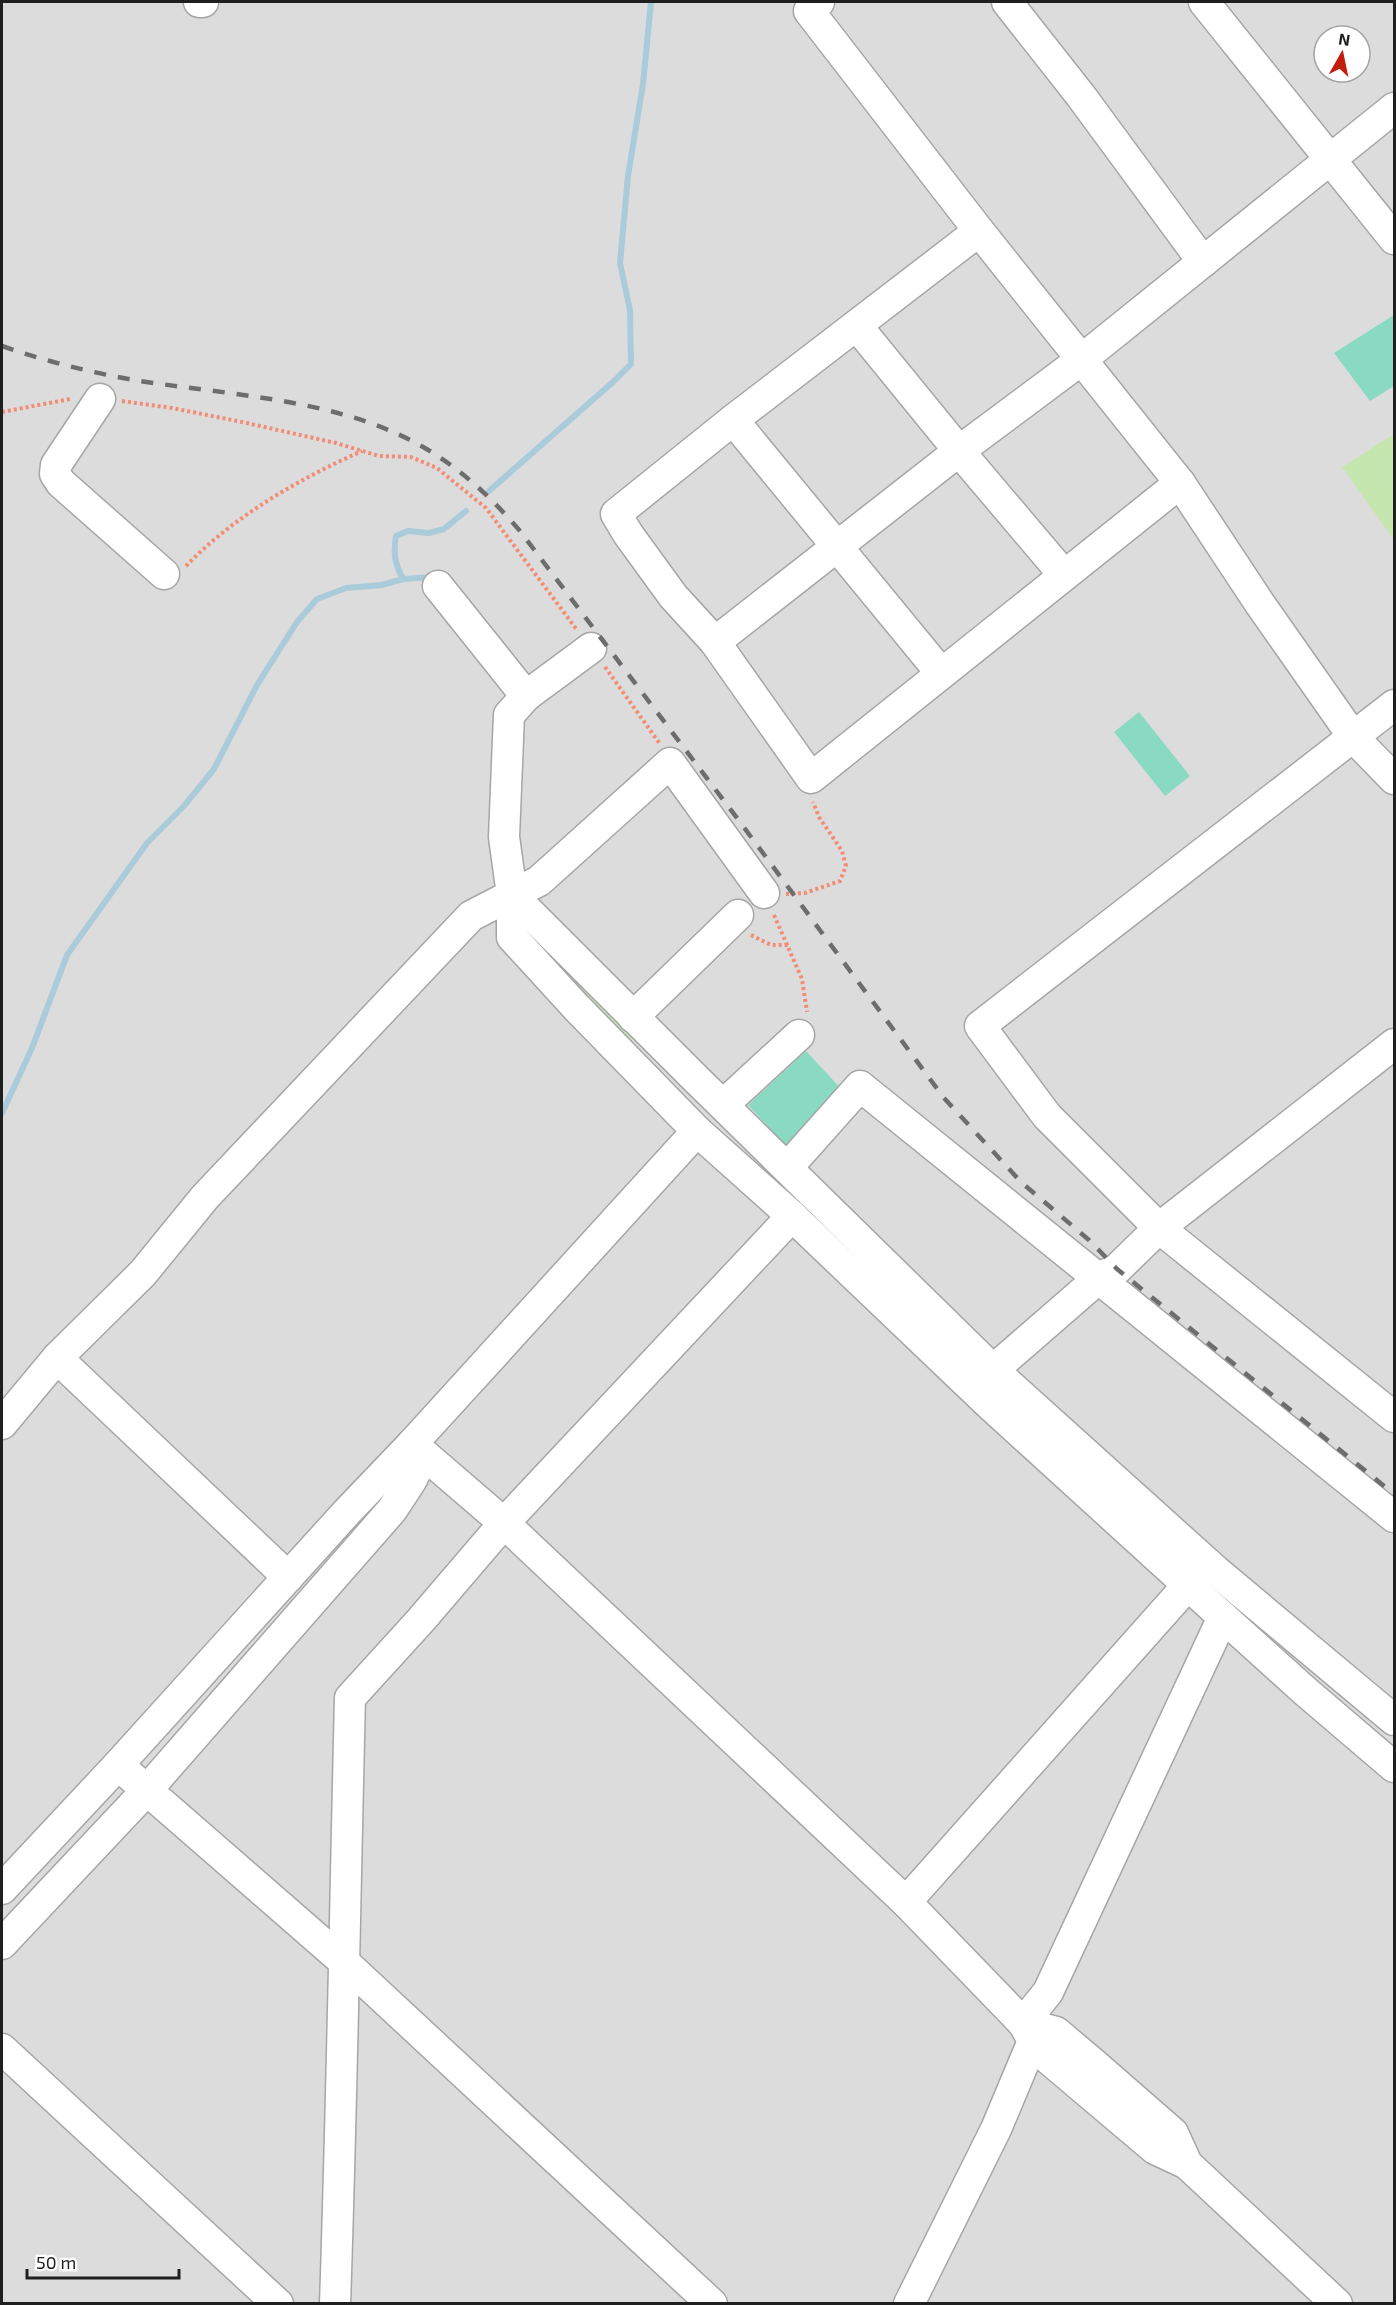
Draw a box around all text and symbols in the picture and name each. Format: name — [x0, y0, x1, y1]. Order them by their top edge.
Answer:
north arrow — [1312, 24, 1372, 84]
text: N — [1337, 28, 1352, 49]
scale bar — [27, 2242, 178, 2280]
text: 50 m — [36, 2251, 76, 2273]

